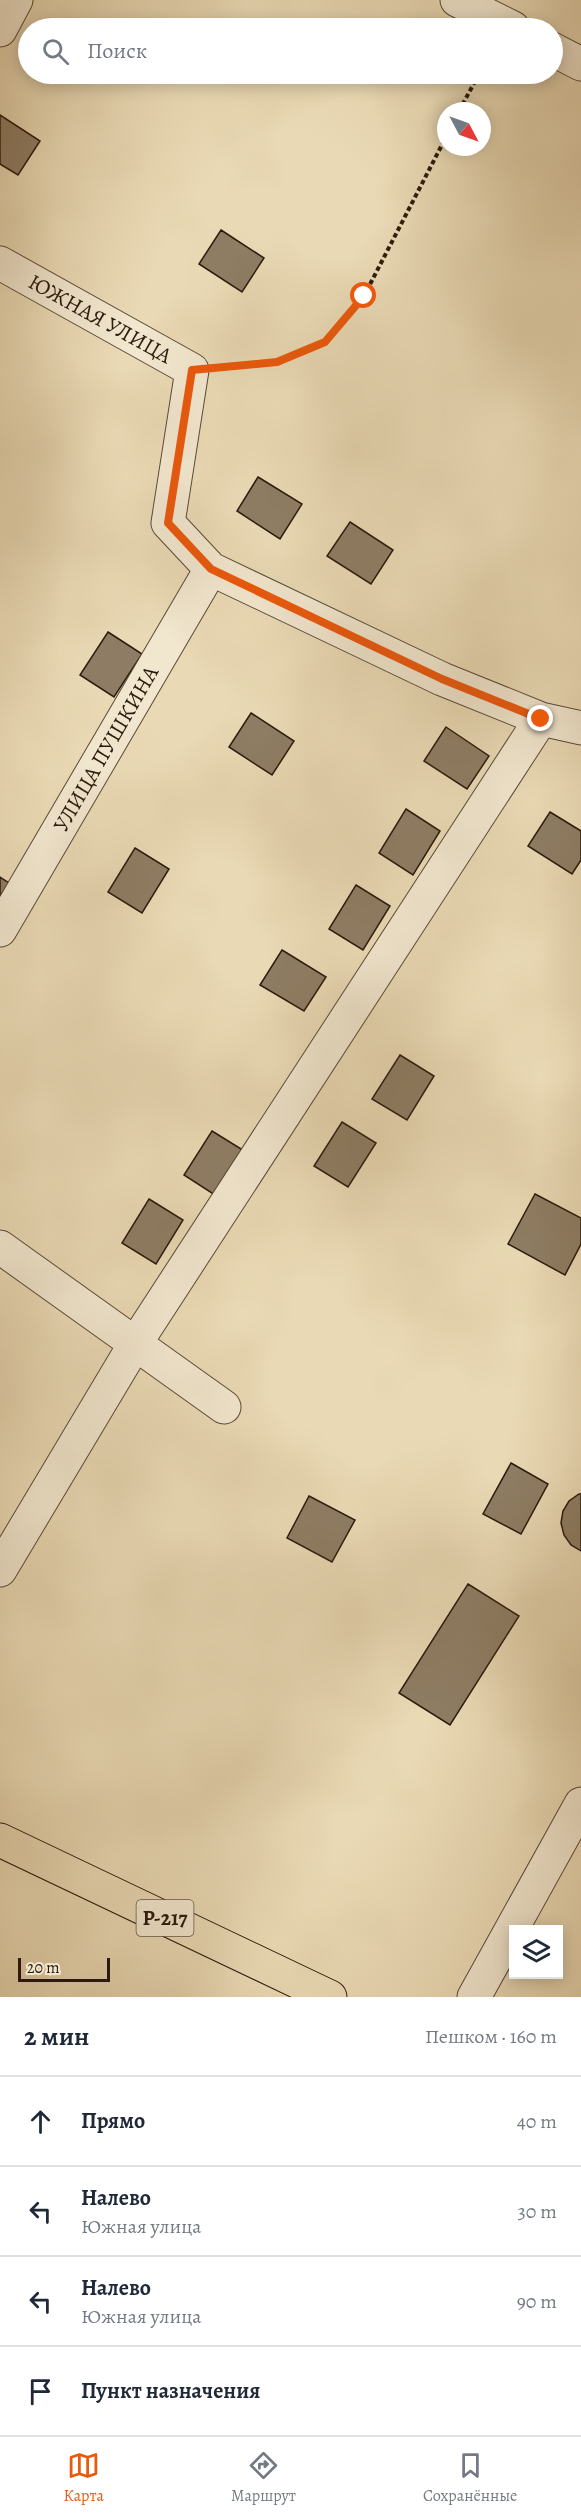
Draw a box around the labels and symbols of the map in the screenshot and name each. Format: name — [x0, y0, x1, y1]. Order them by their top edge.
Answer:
north arrow — [437, 102, 491, 156]
street label: ЮЖНАЯ УЛИЦА — [23, 267, 178, 371]
route start — [350, 282, 376, 308]
street label: УЛИЦА ПУШКИНА — [46, 659, 166, 838]
route end — [527, 705, 553, 731]
road number: Р-217 — [136, 1900, 194, 1936]
scale bar — [18, 1955, 110, 1982]

